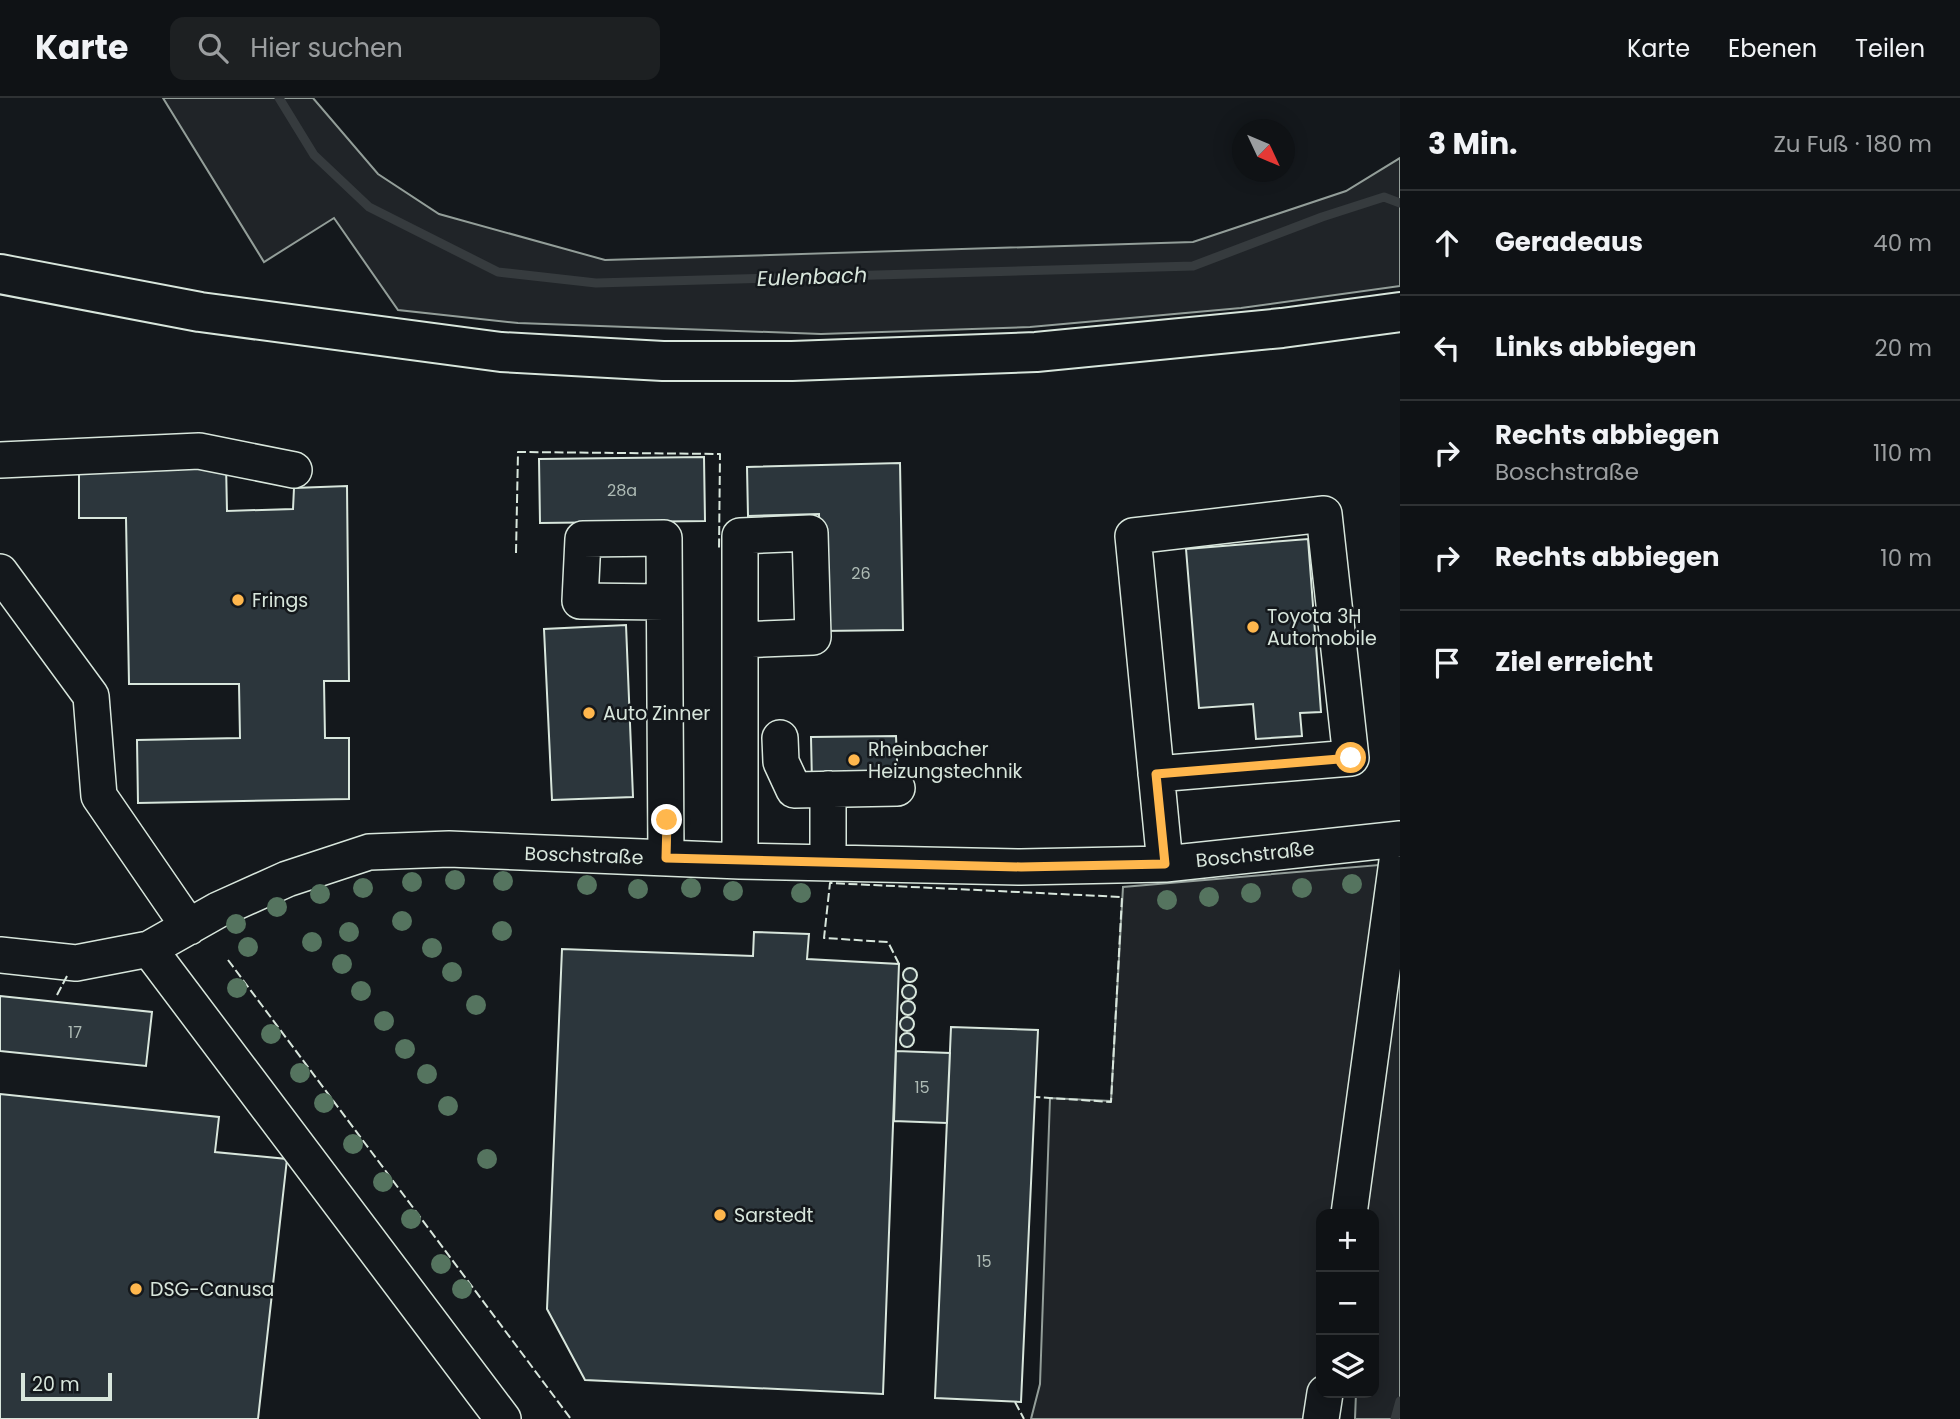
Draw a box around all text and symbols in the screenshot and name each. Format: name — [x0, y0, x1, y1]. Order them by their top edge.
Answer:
search box — [170, 17, 660, 80]
text: Karte — [35, 24, 128, 71]
icon: search — [194, 29, 232, 67]
text: Hier suchen — [250, 30, 403, 66]
text: Karte — [1627, 32, 1690, 65]
text: Ebenen — [1728, 32, 1817, 65]
text: Teilen — [1855, 32, 1925, 65]
north arrow — [1232, 119, 1295, 182]
text: 3 Min. — [1428, 122, 1518, 165]
text: Zu Fuß · 180 m — [1773, 128, 1932, 160]
icon: ahead — [1428, 224, 1466, 262]
text: Geradeaus — [1495, 224, 1643, 260]
text: 40 m — [1873, 227, 1932, 259]
water label: Eulenbach — [756, 260, 868, 293]
icon: left — [1428, 329, 1466, 367]
text: Links abbiegen — [1495, 329, 1697, 365]
text: 20 m — [1874, 332, 1932, 364]
text: Rechts abbiegen — [1495, 417, 1720, 453]
icon: right — [1428, 434, 1466, 472]
text: 110 m — [1873, 437, 1932, 469]
text: Boschstraße — [1495, 456, 1639, 488]
house number: 28a — [607, 479, 637, 502]
icon: right — [1428, 539, 1466, 577]
text: Rechts abbiegen — [1495, 539, 1720, 575]
text: 10 m — [1880, 542, 1932, 574]
house number: 26 — [851, 562, 871, 585]
place label: Frings — [252, 587, 308, 614]
marker: Frings — [230, 592, 246, 608]
place label: Toyota 3H Automobile — [1267, 603, 1377, 652]
marker: Toyota 3H Automobile — [1245, 619, 1261, 635]
icon: arrive — [1428, 644, 1466, 682]
text: Ziel erreicht — [1495, 644, 1653, 680]
place label: Auto Zinner — [603, 700, 710, 727]
marker: Auto Zinner — [581, 705, 597, 721]
place label: Rheinbacher Heizungstechnik — [868, 736, 1023, 785]
route start — [1335, 742, 1366, 773]
marker: Rheinbacher Heizungstechnik — [846, 752, 862, 768]
route end — [651, 804, 682, 835]
street label: Boschstraße — [1195, 835, 1316, 874]
street label: Boschstraße — [524, 840, 644, 871]
house number: 17 — [68, 1021, 82, 1044]
house number: 15 — [914, 1076, 930, 1099]
place label: Sarstedt — [734, 1202, 814, 1229]
marker: Sarstedt — [712, 1207, 728, 1223]
map controls — [1316, 1209, 1379, 1398]
button: + — [1316, 1209, 1379, 1272]
house number: 15 — [976, 1250, 992, 1273]
button: − — [1316, 1272, 1379, 1335]
place label: DSG-Canusa — [150, 1276, 274, 1303]
marker: DSG-Canusa — [128, 1281, 144, 1297]
button: layers — [1316, 1335, 1379, 1398]
scale bar — [21, 1370, 112, 1402]
text: 20 m — [32, 1371, 80, 1398]

